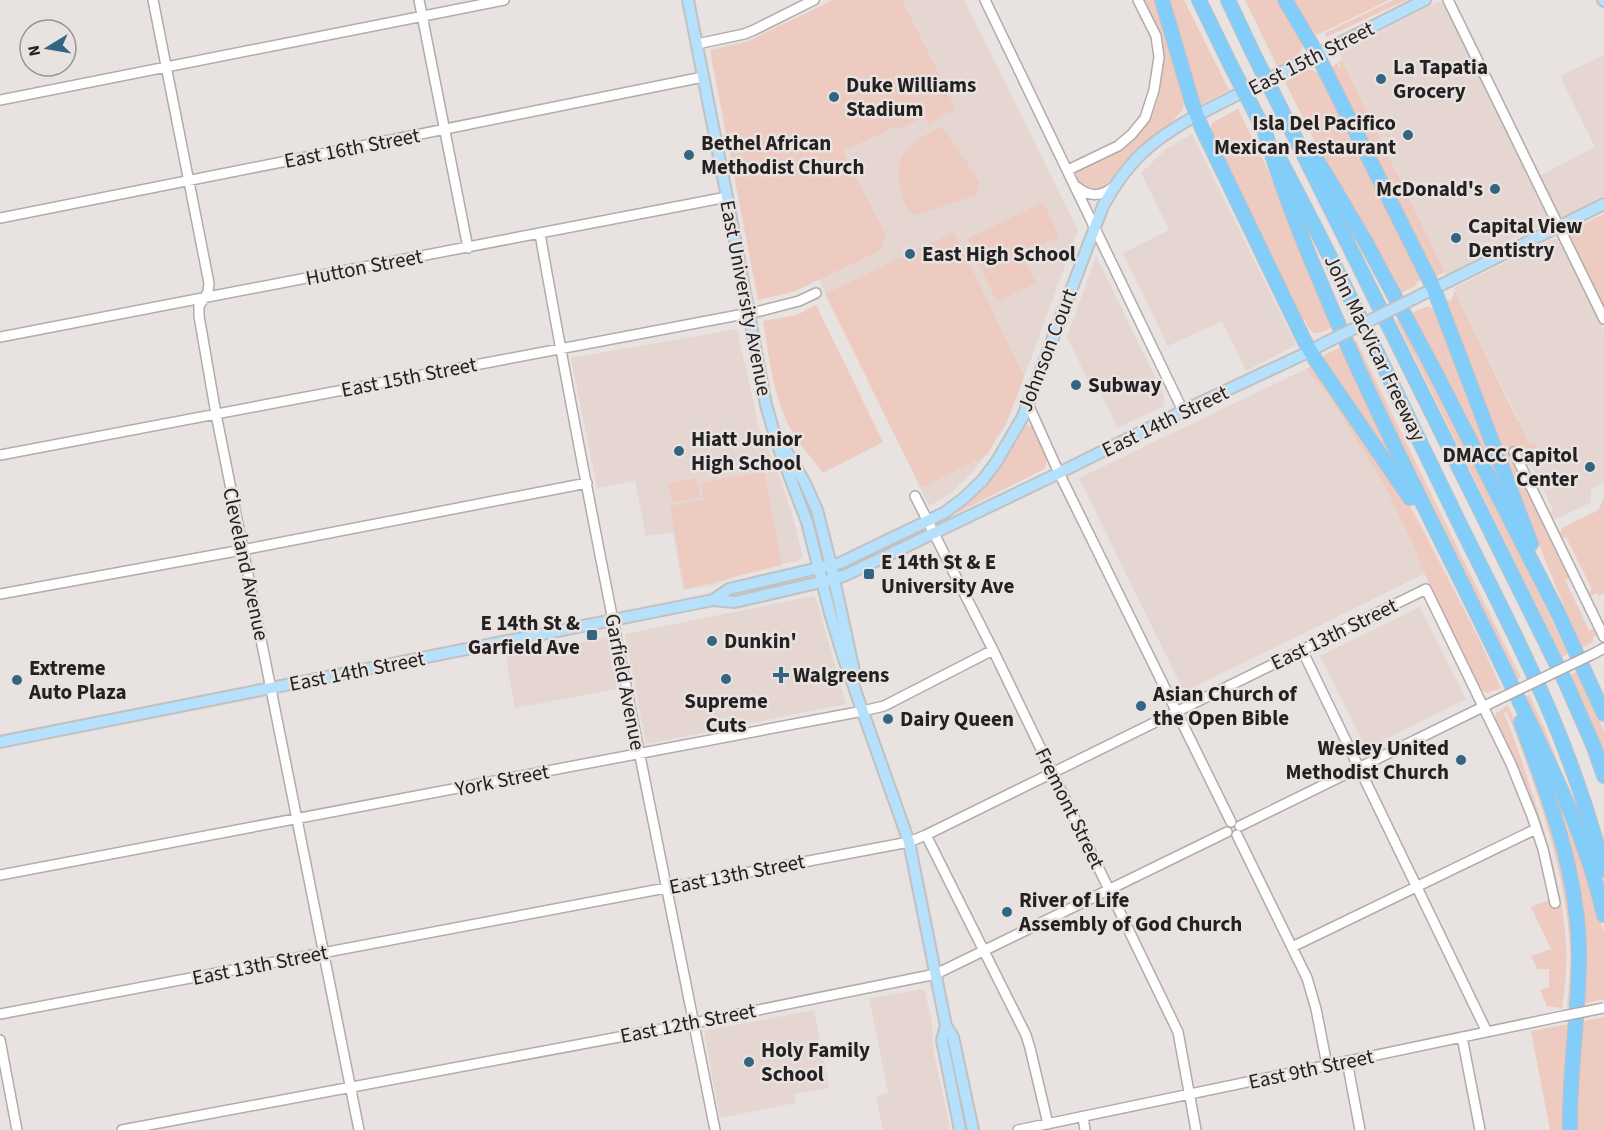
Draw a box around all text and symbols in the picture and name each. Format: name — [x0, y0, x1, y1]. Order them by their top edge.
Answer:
street label: East 15th Street — [1243, 13, 1379, 103]
north arrow — [18, 18, 78, 78]
text: N — [22, 43, 46, 58]
place label: La Tapatia Grocery — [1393, 52, 1488, 106]
place label: Duke Williams Stadium — [846, 70, 976, 124]
marker: La Tapatia Grocery — [1374, 72, 1388, 86]
marker: Duke Williams Stadium — [827, 90, 841, 104]
place label: Isla Del Pacifico Mexican Restaurant — [1214, 108, 1396, 162]
street label: East 16th Street — [282, 120, 422, 176]
place label: Bethel African Methodist Church — [701, 128, 864, 182]
marker: Isla Del Pacifico Mexican Restaurant — [1401, 128, 1415, 142]
marker: Bethel African Methodist Church — [682, 148, 696, 162]
place label: McDonald's — [1376, 174, 1483, 204]
marker: McDonald's — [1488, 182, 1502, 196]
street label: East University Avenue — [712, 198, 780, 398]
place label: Capital View Dentistry — [1468, 211, 1583, 265]
marker: Capital View Dentistry — [1449, 231, 1463, 245]
place label: East High School — [922, 239, 1076, 269]
street label: Hutton Street — [303, 241, 425, 293]
marker: East High School — [903, 247, 917, 261]
street label: John MacVicar Freeway — [1317, 250, 1433, 447]
street label: Johnson Court — [1010, 284, 1084, 416]
street label: East 15th Street — [339, 349, 479, 405]
place label: Subway — [1088, 370, 1162, 400]
street label: East 14th Street — [1097, 377, 1233, 465]
marker: Subway — [1069, 378, 1083, 392]
place label: Hiatt Junior High School — [691, 424, 803, 478]
place label: DMACC Capitol Center — [1443, 440, 1579, 494]
marker: Hiatt Junior High School — [672, 444, 686, 458]
marker: DMACC Capitol Center — [1583, 460, 1597, 474]
street label: Cleveland Avenue — [215, 485, 277, 643]
place label: E 14th St & E University Ave — [881, 547, 1014, 601]
marker: E 14th St & E University Ave — [862, 567, 876, 581]
street label: East 13th Street — [1266, 590, 1402, 678]
place label: E 14th St & Garfield Ave — [468, 608, 580, 662]
street label: Garfield Avenue — [597, 611, 653, 753]
place label: Dunkin' — [724, 626, 797, 656]
marker: E 14th St & Garfield Ave — [585, 628, 599, 642]
marker: Dunkin' — [705, 634, 719, 648]
street label: East 14th Street — [287, 643, 427, 699]
place label: Extreme Auto Plaza — [28, 653, 126, 707]
place label: Walgreens — [793, 660, 889, 690]
marker: Walgreens — [774, 668, 788, 682]
marker: Supreme Cuts — [719, 672, 733, 686]
marker: Extreme Auto Plaza — [10, 673, 24, 687]
place label: Asian Church of the Open Bible — [1152, 679, 1298, 733]
place label: Supreme Cuts — [684, 686, 768, 740]
marker: Asian Church of the Open Bible — [1134, 699, 1148, 713]
place label: Dairy Queen — [900, 704, 1014, 734]
marker: Dairy Queen — [881, 712, 895, 726]
place label: Wesley United Methodist Church — [1286, 733, 1449, 787]
street label: Fremont Street — [1028, 742, 1112, 874]
marker: Wesley United Methodist Church — [1454, 753, 1468, 767]
street label: York Street — [452, 756, 551, 804]
street label: East 13th Street — [667, 846, 807, 902]
place label: River of Life Assembly of God Church — [1018, 885, 1242, 939]
marker: River of Life Assembly of God Church — [1000, 905, 1014, 919]
street label: East 13th Street — [190, 937, 330, 993]
street label: East 12th Street — [618, 995, 758, 1051]
place label: Holy Family School — [761, 1035, 870, 1089]
street label: East 9th Street — [1246, 1041, 1376, 1097]
marker: Holy Family School — [742, 1055, 756, 1069]

